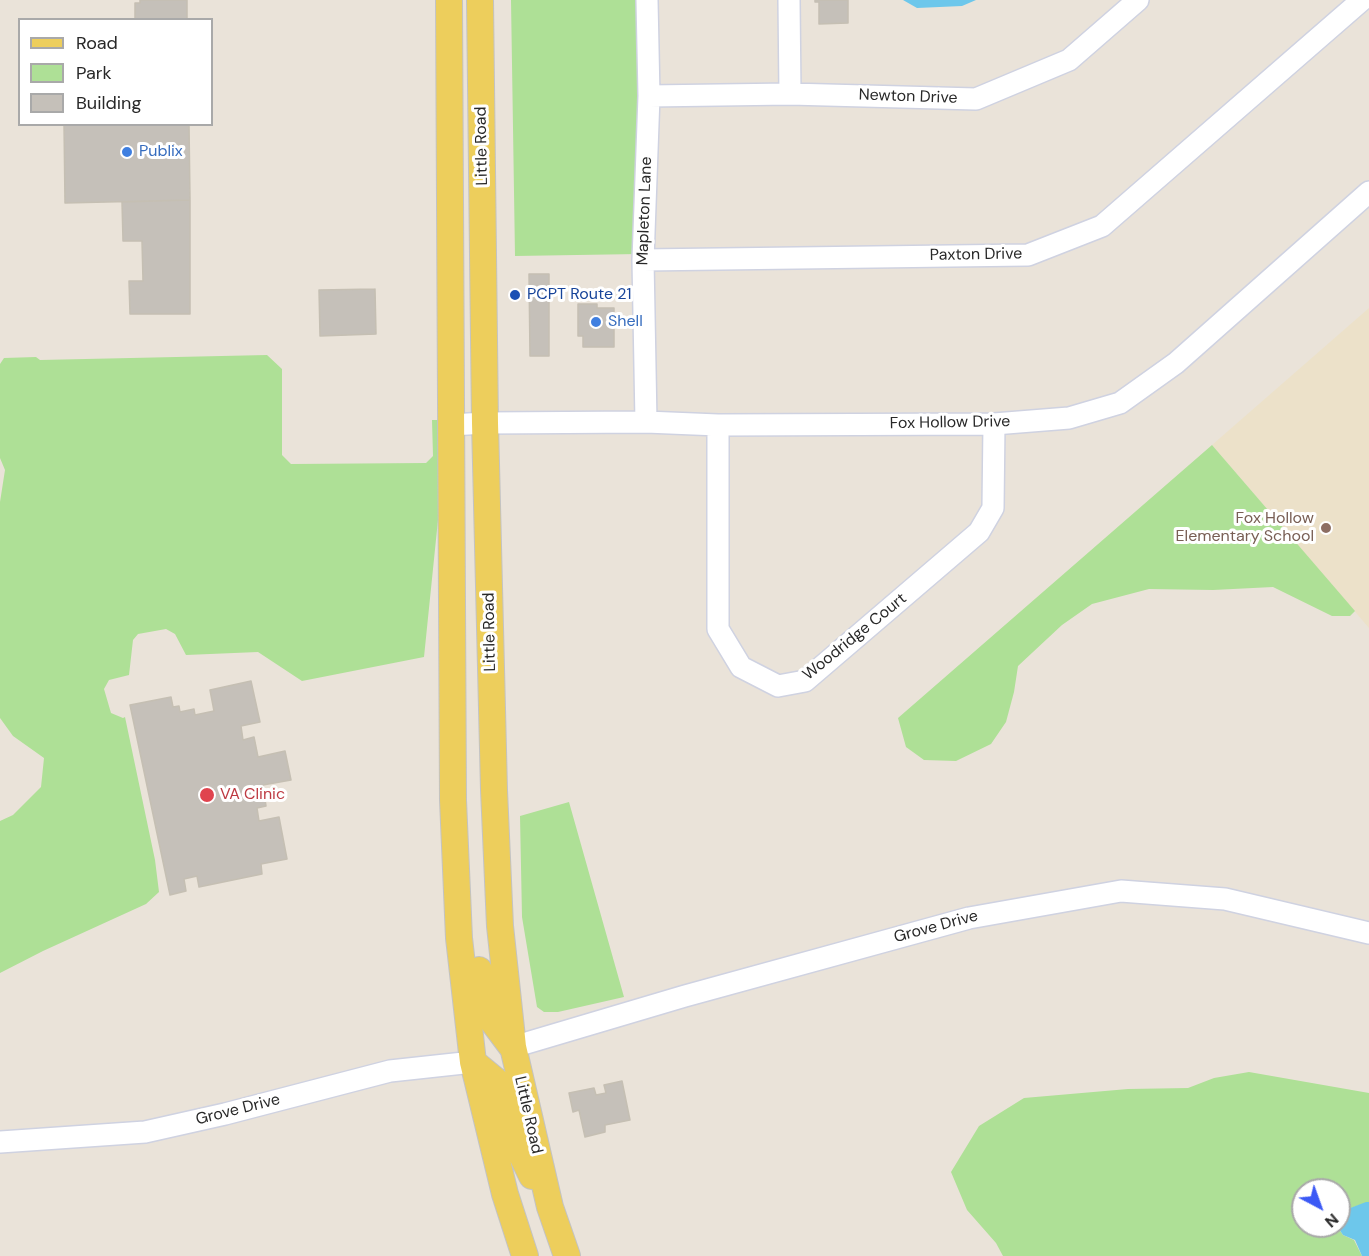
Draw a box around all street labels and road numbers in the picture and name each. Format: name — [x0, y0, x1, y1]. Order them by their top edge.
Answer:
street label: Newton Drive — [858, 86, 958, 108]
street label: Little Road — [472, 106, 492, 186]
street label: Mapleton Lane — [634, 156, 656, 266]
street label: Paxton Drive — [930, 245, 1022, 265]
street label: Fox Hollow Drive — [890, 412, 1010, 434]
street label: Woodridge Court — [799, 589, 911, 685]
street label: Little Road — [480, 592, 500, 672]
street label: Grove Drive — [892, 907, 980, 947]
street label: Little Road — [510, 1074, 546, 1156]
street label: Grove Drive — [194, 1090, 282, 1130]

